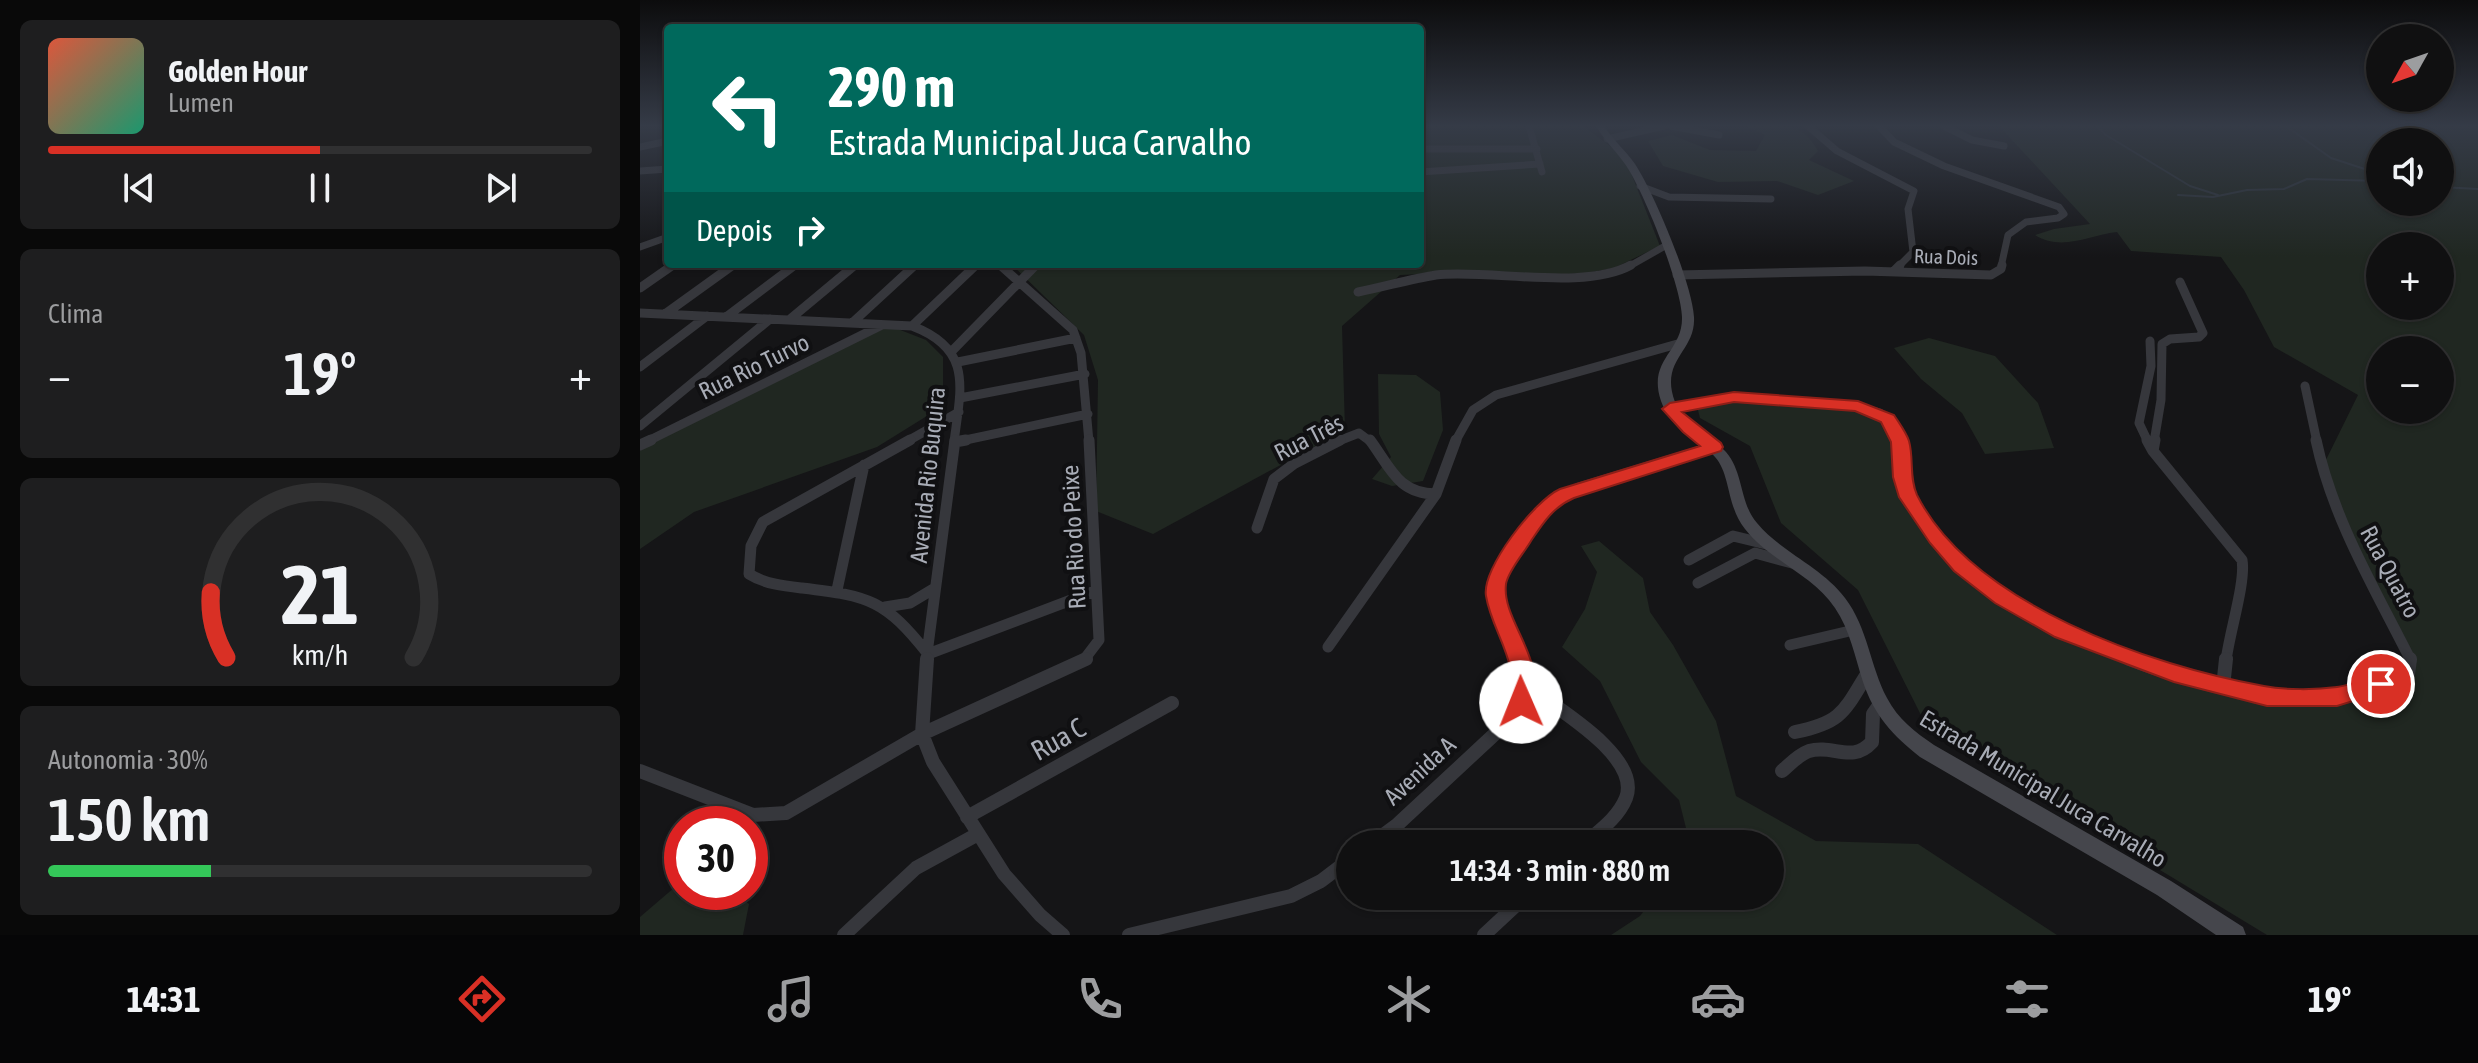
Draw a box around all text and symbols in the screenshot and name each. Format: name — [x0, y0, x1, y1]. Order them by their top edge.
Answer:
north arrow — [2366, 24, 2454, 112]
map controls — [2366, 24, 2454, 424]
text: Golden Hour — [168, 54, 307, 88]
text: 290 m — [828, 55, 955, 119]
icon: left — [696, 56, 800, 160]
text: Lumen — [168, 88, 234, 118]
text: Estrada Municipal Juca Carvalho — [828, 121, 1252, 163]
button: sound — [2366, 128, 2454, 216]
icon: previous — [117, 166, 161, 210]
icon: pause — [298, 166, 342, 210]
icon: next — [479, 166, 523, 210]
icon: right — [788, 208, 832, 252]
text: Depois — [696, 213, 772, 247]
button: + — [2366, 232, 2454, 320]
street label: Rua Dois — [1914, 244, 1978, 269]
text: Clima — [48, 299, 103, 329]
street label: Rua Rio Turvo — [694, 328, 813, 405]
button: − — [2366, 336, 2454, 424]
text: 19° — [284, 339, 356, 408]
text: − — [48, 349, 71, 399]
text: + — [569, 349, 592, 399]
street label: Avenida Rio Buquira — [905, 386, 950, 564]
street label: Rua Três — [1270, 409, 1348, 466]
street label: Rua Rio do Peixe — [1056, 464, 1091, 610]
street label: Rua Quatro — [2355, 521, 2426, 622]
text: 21 — [281, 545, 359, 641]
text: km/h — [292, 638, 348, 671]
pin — [2347, 650, 2415, 718]
position arrow — [1479, 660, 1563, 744]
icon: arrive — [2359, 662, 2403, 706]
street label: Estrada Municipal Juca Carvalho — [1915, 704, 2171, 873]
street label: Rua C — [1025, 711, 1091, 767]
street label: Avenida A — [1379, 731, 1461, 810]
text: Autonomia · 30% — [48, 745, 208, 775]
text: 150 km — [48, 785, 210, 854]
speed limit sign: 30 — [664, 806, 768, 910]
text: 14:34 · 3 min · 880 m — [1450, 853, 1670, 887]
icon: directions — [454, 971, 510, 1027]
icon: music — [763, 971, 819, 1027]
icon: phone — [1072, 971, 1128, 1027]
icon: climate — [1381, 971, 1437, 1027]
icon: car — [1690, 971, 1746, 1027]
icon: filters — [1999, 971, 2055, 1027]
text: 14:31 — [127, 978, 201, 1020]
text: 19° — [2308, 978, 2351, 1020]

